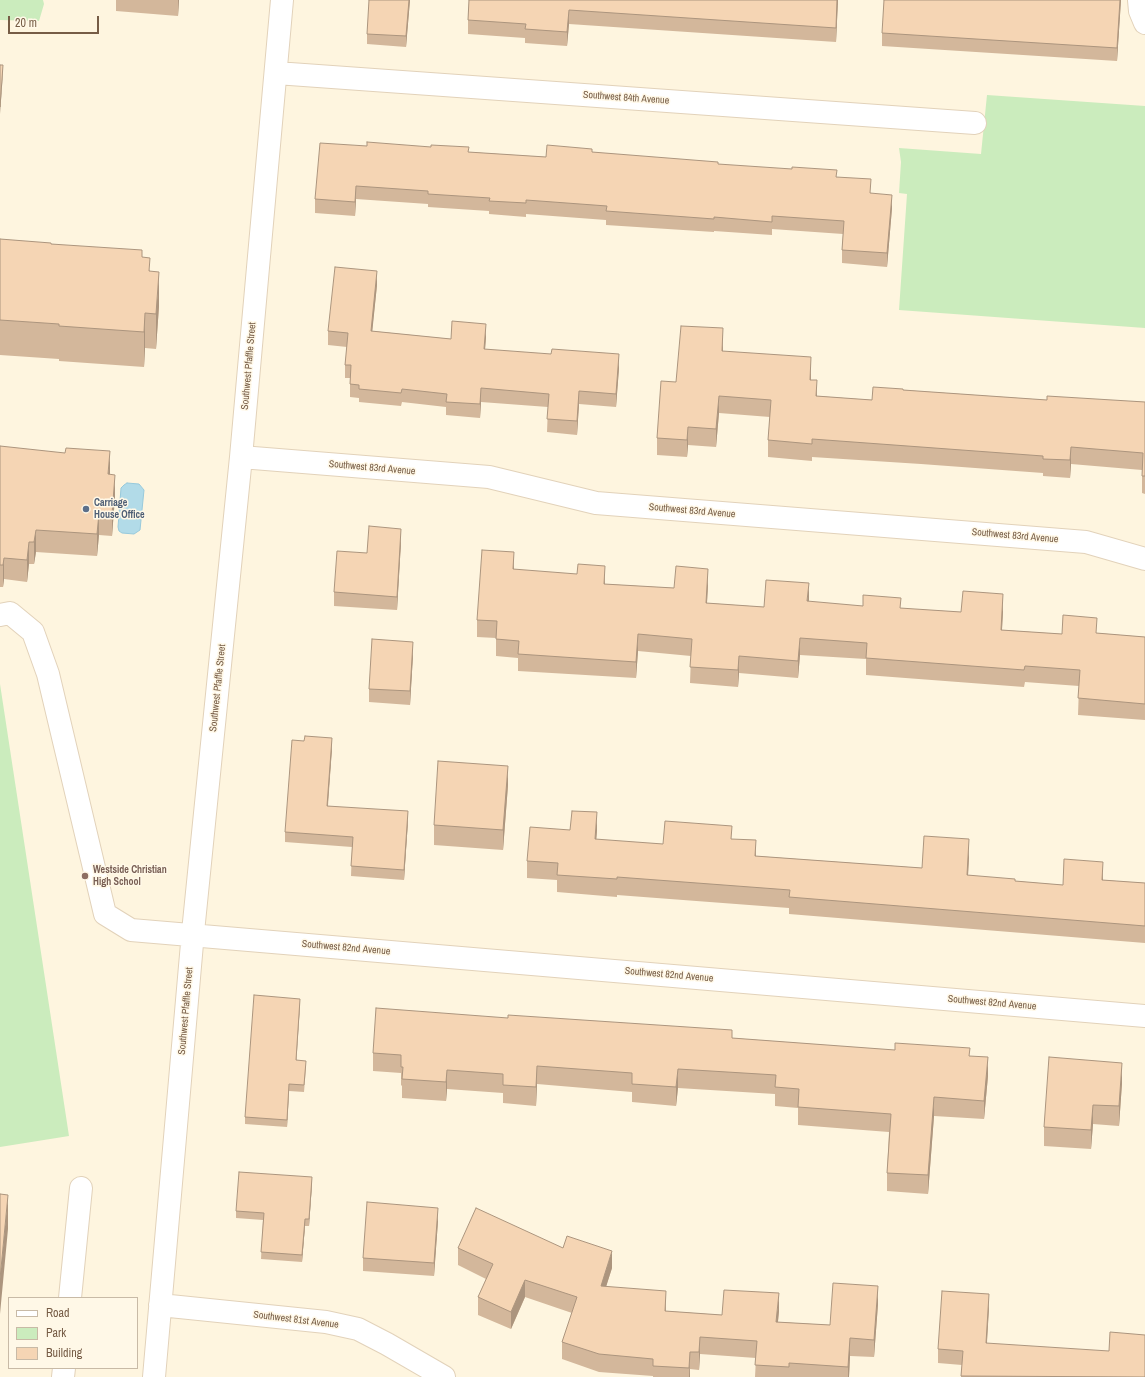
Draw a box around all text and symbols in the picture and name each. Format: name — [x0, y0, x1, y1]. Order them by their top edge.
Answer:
scale bar — [10, 8, 101, 34]
text: 20 m — [15, 15, 37, 31]
street label: Southwest 84th Avenue — [582, 89, 670, 107]
street label: Southwest Pfaffle Street — [239, 322, 259, 410]
street label: Southwest 83rd Avenue — [328, 458, 416, 478]
place label: Carriage House Office — [94, 497, 145, 520]
street label: Southwest 83rd Avenue — [648, 501, 736, 521]
marker: Carriage House Office — [81, 504, 91, 514]
street label: Southwest 83rd Avenue — [971, 526, 1059, 546]
street label: Southwest Pfaffle Street — [207, 644, 229, 732]
place label: Westside Christian High School — [93, 864, 167, 888]
marker: Westside Christian High School — [80, 871, 90, 881]
street label: Southwest 82nd Avenue — [301, 938, 391, 958]
street label: Southwest 82nd Avenue — [624, 965, 714, 985]
street label: Southwest Pfaffle Street — [176, 967, 196, 1055]
street label: Southwest 82nd Avenue — [947, 993, 1037, 1013]
legend — [8, 1297, 138, 1369]
text: Road — [46, 1305, 70, 1321]
street label: Southwest 81st Avenue — [253, 1309, 339, 1331]
text: Park — [46, 1325, 66, 1341]
text: Building — [46, 1345, 82, 1361]

